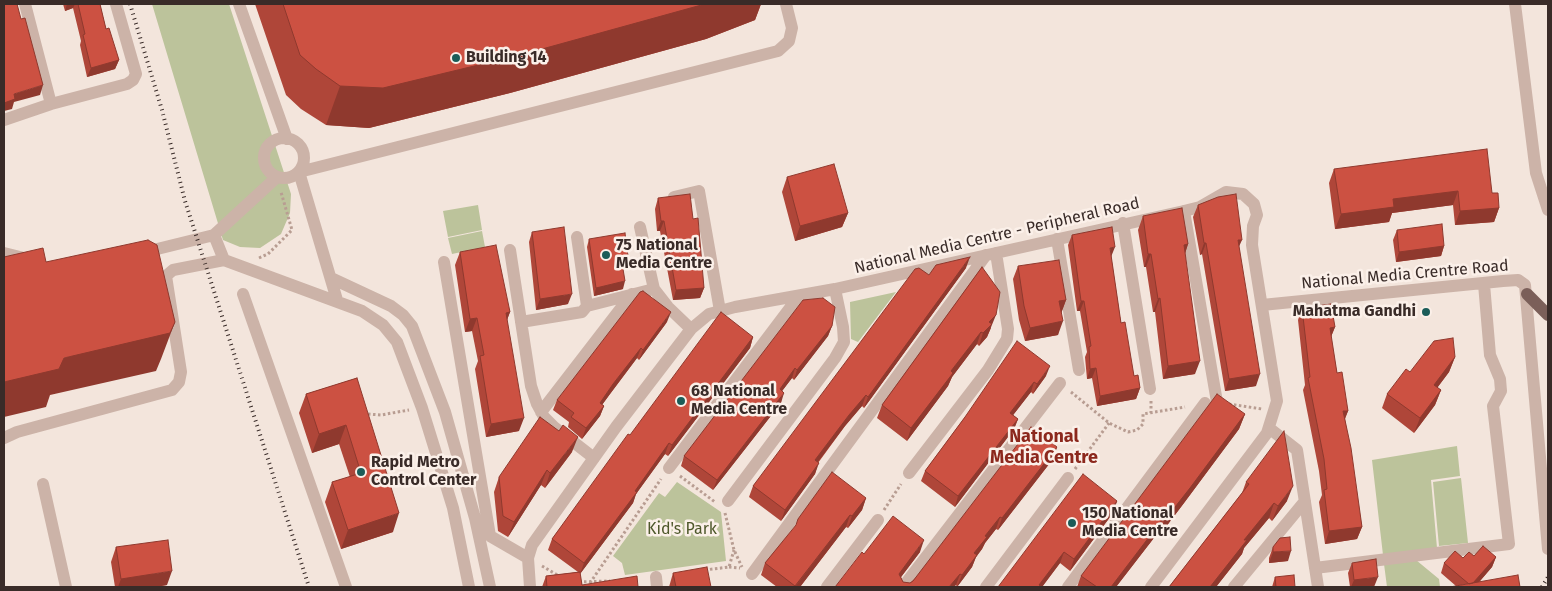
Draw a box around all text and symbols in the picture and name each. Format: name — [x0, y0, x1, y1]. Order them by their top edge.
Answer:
place label: Building 14 — [466, 48, 547, 68]
marker: Building 14 — [450, 52, 462, 64]
street label: National Media Centre - Peripheral Road — [853, 194, 1141, 278]
place label: 75 National Media Centre — [616, 236, 712, 274]
marker: 75 National Media Centre — [600, 249, 612, 261]
street label: National Media Crentre Road — [1300, 256, 1510, 294]
place label: Mahatma Gandhi — [1293, 302, 1416, 322]
marker: Mahatma Gandhi — [1420, 306, 1432, 318]
place label: 68 National Media Centre — [691, 382, 787, 420]
marker: 68 National Media Centre — [675, 395, 687, 407]
district label: National Media Centre — [990, 426, 1098, 468]
place label: Rapid Metro Control Center — [371, 453, 477, 491]
marker: Rapid Metro Control Center — [355, 466, 367, 478]
place label: 150 National Media Centre — [1082, 504, 1178, 542]
marker: 150 National Media Centre — [1066, 517, 1078, 529]
park label: Kid's Park — [647, 520, 717, 540]

